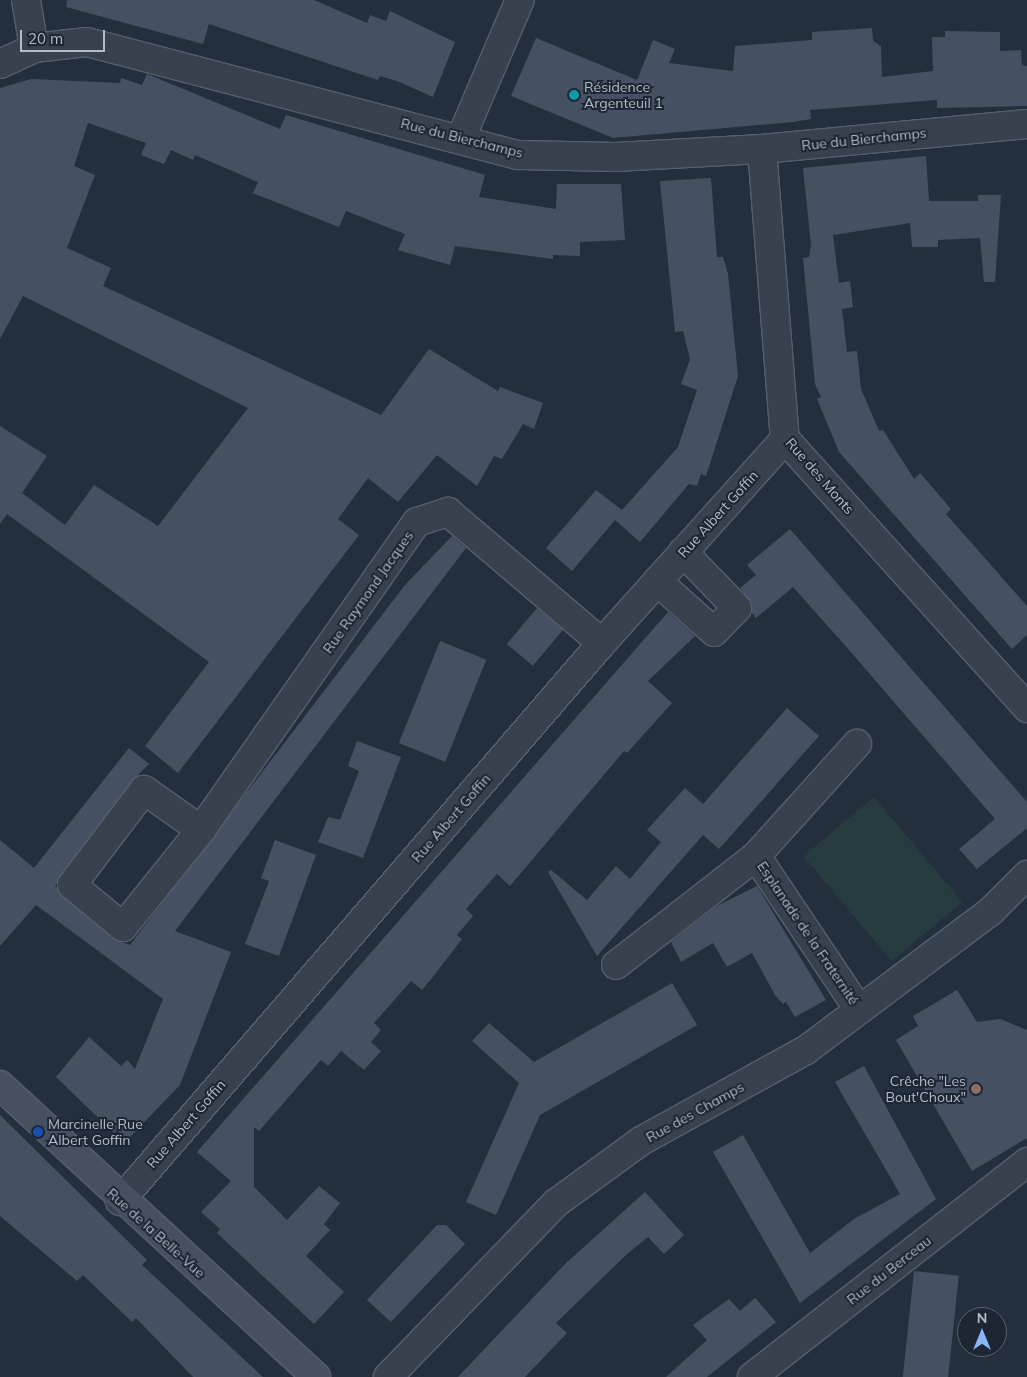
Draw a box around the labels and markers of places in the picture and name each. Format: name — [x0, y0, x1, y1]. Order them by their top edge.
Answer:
place label: Résidence Argenteuil 1 — [584, 79, 663, 111]
marker: Résidence Argenteuil 1 — [568, 89, 580, 101]
place label: Crêche "Les Bout'Choux" — [886, 1073, 966, 1106]
marker: Crêche "Les Bout'Choux" — [970, 1083, 982, 1095]
place label: Marcinelle Rue Albert Goffin — [48, 1116, 143, 1148]
marker: Marcinelle Rue Albert Goffin — [32, 1126, 44, 1138]

